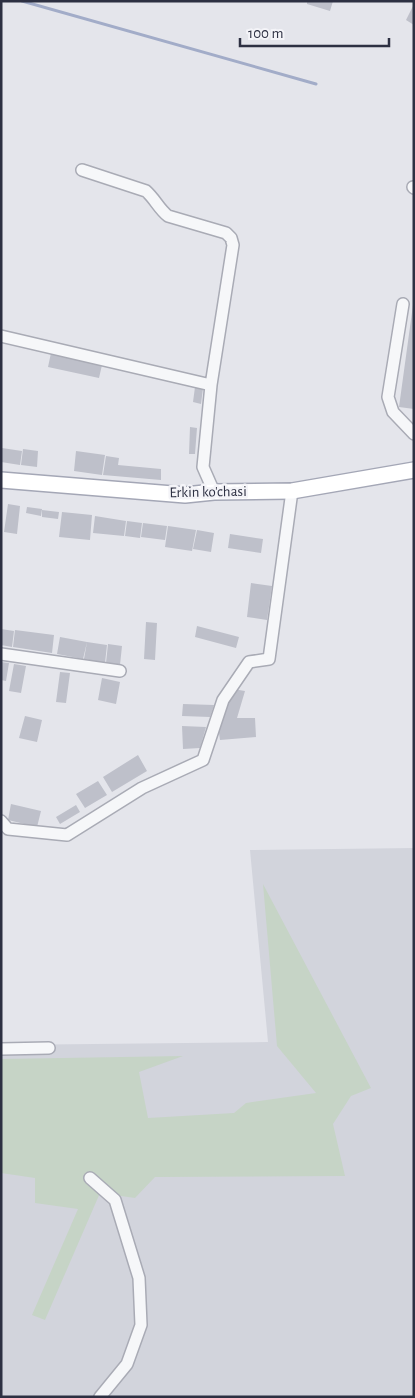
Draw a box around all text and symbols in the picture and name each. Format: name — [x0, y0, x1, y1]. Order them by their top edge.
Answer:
scale bar — [240, 15, 389, 47]
text: 100 m — [248, 26, 283, 41]
street label: Erkin ko'chasi — [169, 484, 247, 500]

